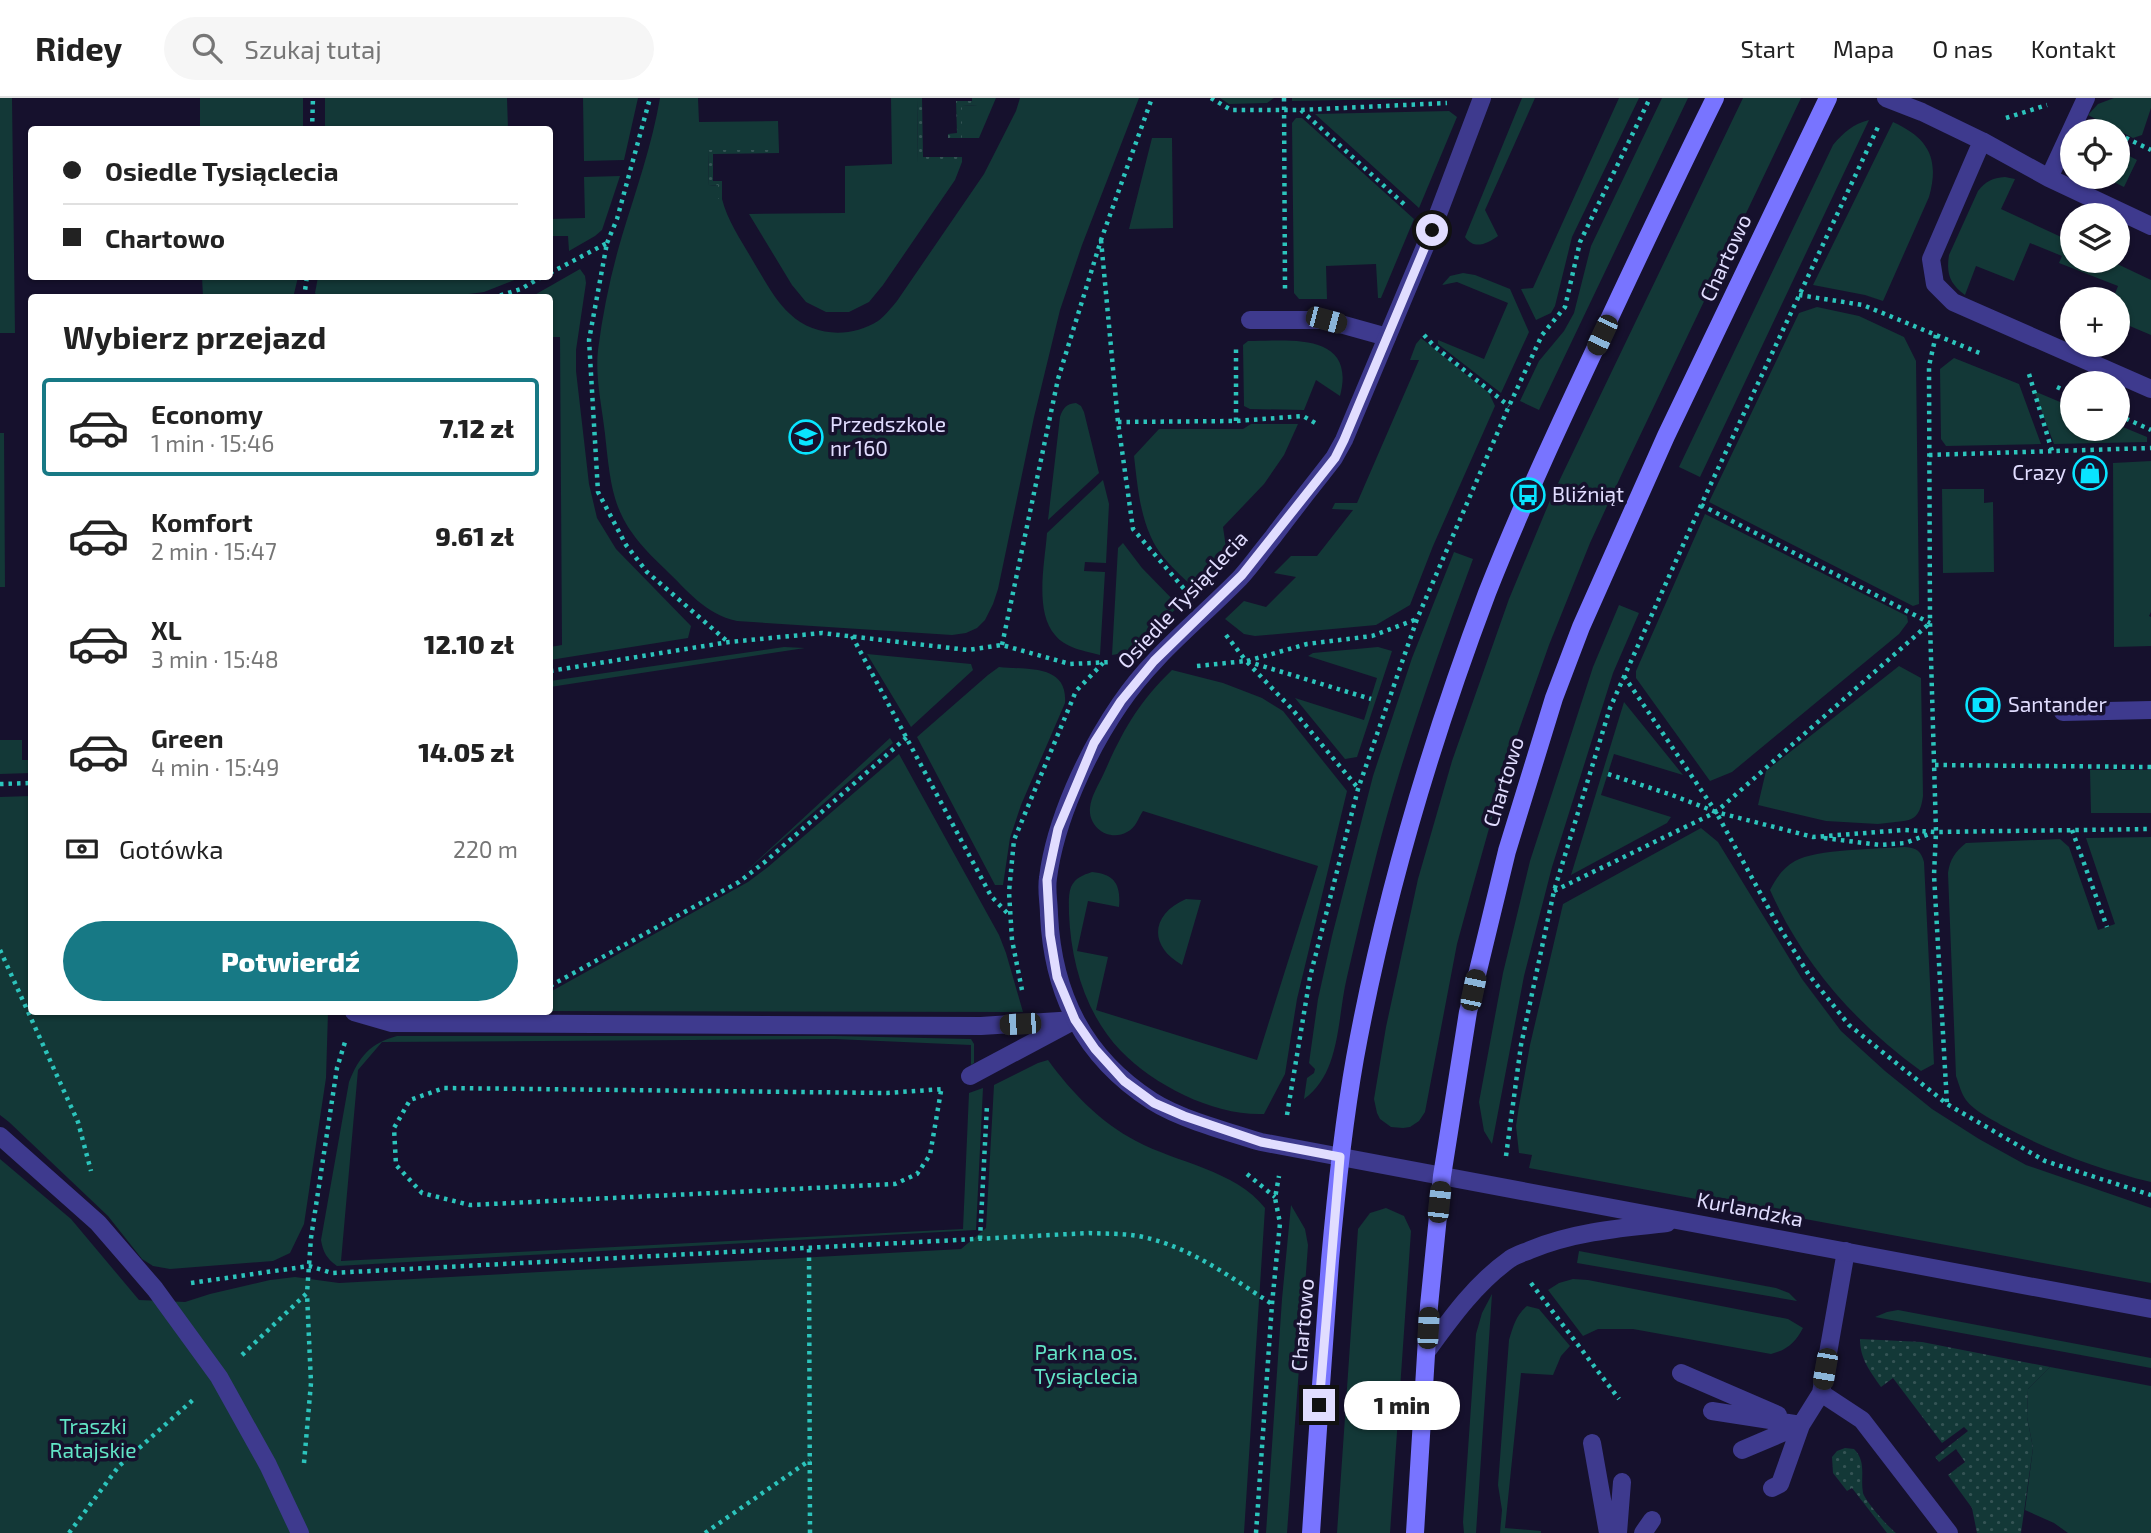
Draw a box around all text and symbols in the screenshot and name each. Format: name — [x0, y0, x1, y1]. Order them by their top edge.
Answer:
search box — [164, 17, 654, 80]
text: Ridey — [35, 28, 122, 68]
icon: search — [188, 29, 226, 67]
text: Szukaj tutaj — [244, 33, 382, 64]
text: Start — [1740, 34, 1795, 63]
text: Mapa — [1833, 34, 1894, 63]
text: O nas — [1932, 34, 1993, 63]
text: Kontakt — [2031, 34, 2116, 63]
map controls — [2060, 119, 2130, 441]
button: locate — [2060, 119, 2130, 189]
text: Osiedle Tysiąclecia — [105, 155, 339, 186]
button: layers — [2060, 203, 2130, 273]
street label: Chartowo — [1694, 210, 1756, 305]
route start — [1416, 214, 1448, 246]
text: Chartowo — [105, 222, 225, 253]
button: + — [2060, 287, 2130, 357]
car — [1303, 304, 1350, 336]
car — [1584, 312, 1621, 358]
text: Wybierz przejazd — [63, 317, 326, 355]
button: − — [2060, 371, 2130, 441]
icon: car — [67, 396, 130, 459]
text: Economy — [151, 398, 263, 429]
place label: Przedszkole nr 160 — [830, 411, 946, 460]
text: 7.12 zł — [439, 412, 514, 443]
school or university icon: Przedszkole nr 160 — [787, 418, 825, 456]
text: 1 min · 15:46 — [151, 429, 274, 457]
shop icon: Crazy — [2071, 454, 2109, 492]
place label: Crazy — [2012, 459, 2066, 484]
bus stop icon: Bliźniąt — [1509, 476, 1547, 514]
place label: Bliźniąt — [1552, 481, 1624, 506]
icon: car — [67, 504, 130, 567]
text: Komfort — [151, 506, 253, 537]
text: 9.61 zł — [435, 520, 514, 551]
street label: Osiedle Tysiąclecia — [1112, 525, 1252, 673]
text: 2 min · 15:47 — [151, 537, 277, 565]
icon: car — [67, 612, 130, 675]
text: XL — [151, 614, 182, 645]
text: 12.10 zł — [424, 628, 514, 659]
text: 3 min · 15:48 — [151, 645, 279, 673]
bank icon: Santander — [1964, 686, 2002, 724]
place label: Santander — [2008, 691, 2108, 716]
icon: car — [67, 720, 130, 783]
text: Green — [151, 722, 224, 753]
street label: Chartowo — [1477, 733, 1528, 830]
text: 14.05 zł — [418, 736, 514, 767]
text: 4 min · 15:49 — [151, 753, 279, 781]
icon: cash — [63, 830, 101, 868]
text: Gotówka — [119, 833, 224, 864]
text: 220 m — [453, 835, 518, 863]
button: Potwierdź — [63, 921, 518, 1001]
car — [1459, 967, 1488, 1013]
car — [999, 1012, 1042, 1036]
car — [1427, 1180, 1452, 1224]
street label: Kurlandzka — [1695, 1186, 1806, 1231]
street label: Chartowo — [1285, 1277, 1318, 1372]
car — [1417, 1306, 1440, 1350]
park label: Park na os. Tysiąclecia — [1034, 1339, 1138, 1388]
car — [1812, 1346, 1839, 1392]
callout: 1 min — [1344, 1380, 1459, 1430]
route end — [1303, 1389, 1335, 1421]
text: 1 min — [1374, 1391, 1430, 1419]
park label: Traszki Ratajskie — [49, 1413, 137, 1463]

